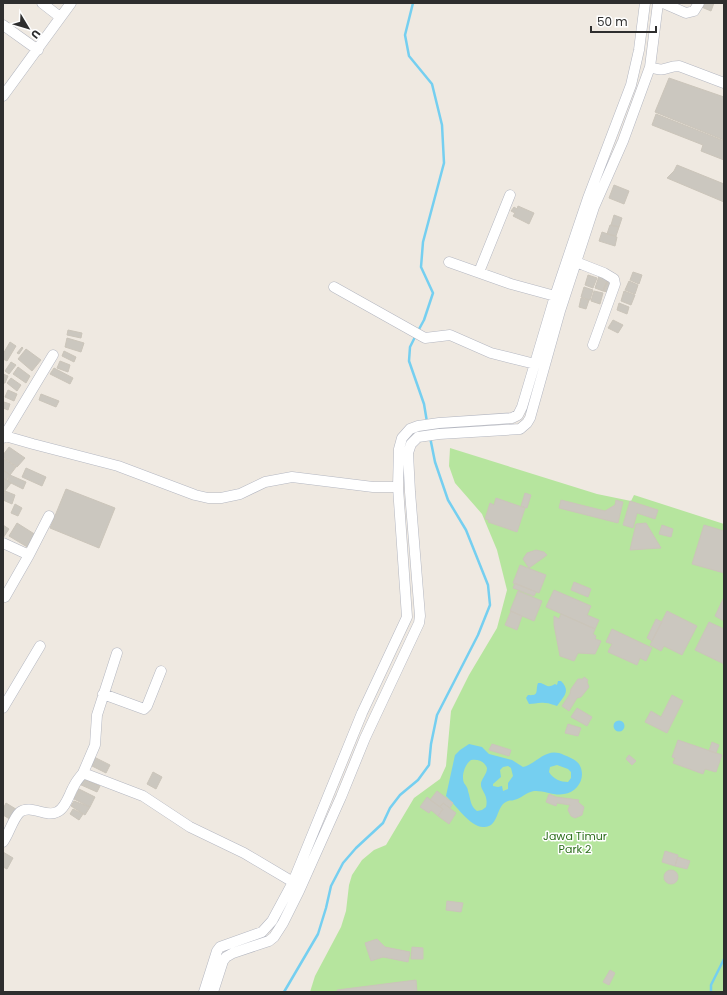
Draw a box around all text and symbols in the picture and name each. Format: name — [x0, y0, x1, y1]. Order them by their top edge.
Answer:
north arrow — [8, 8, 48, 48]
scale bar — [591, 8, 656, 34]
text: 50 m — [597, 13, 628, 30]
text: U — [27, 26, 45, 42]
park label: Jawa Timur Park 2 — [543, 828, 607, 857]

